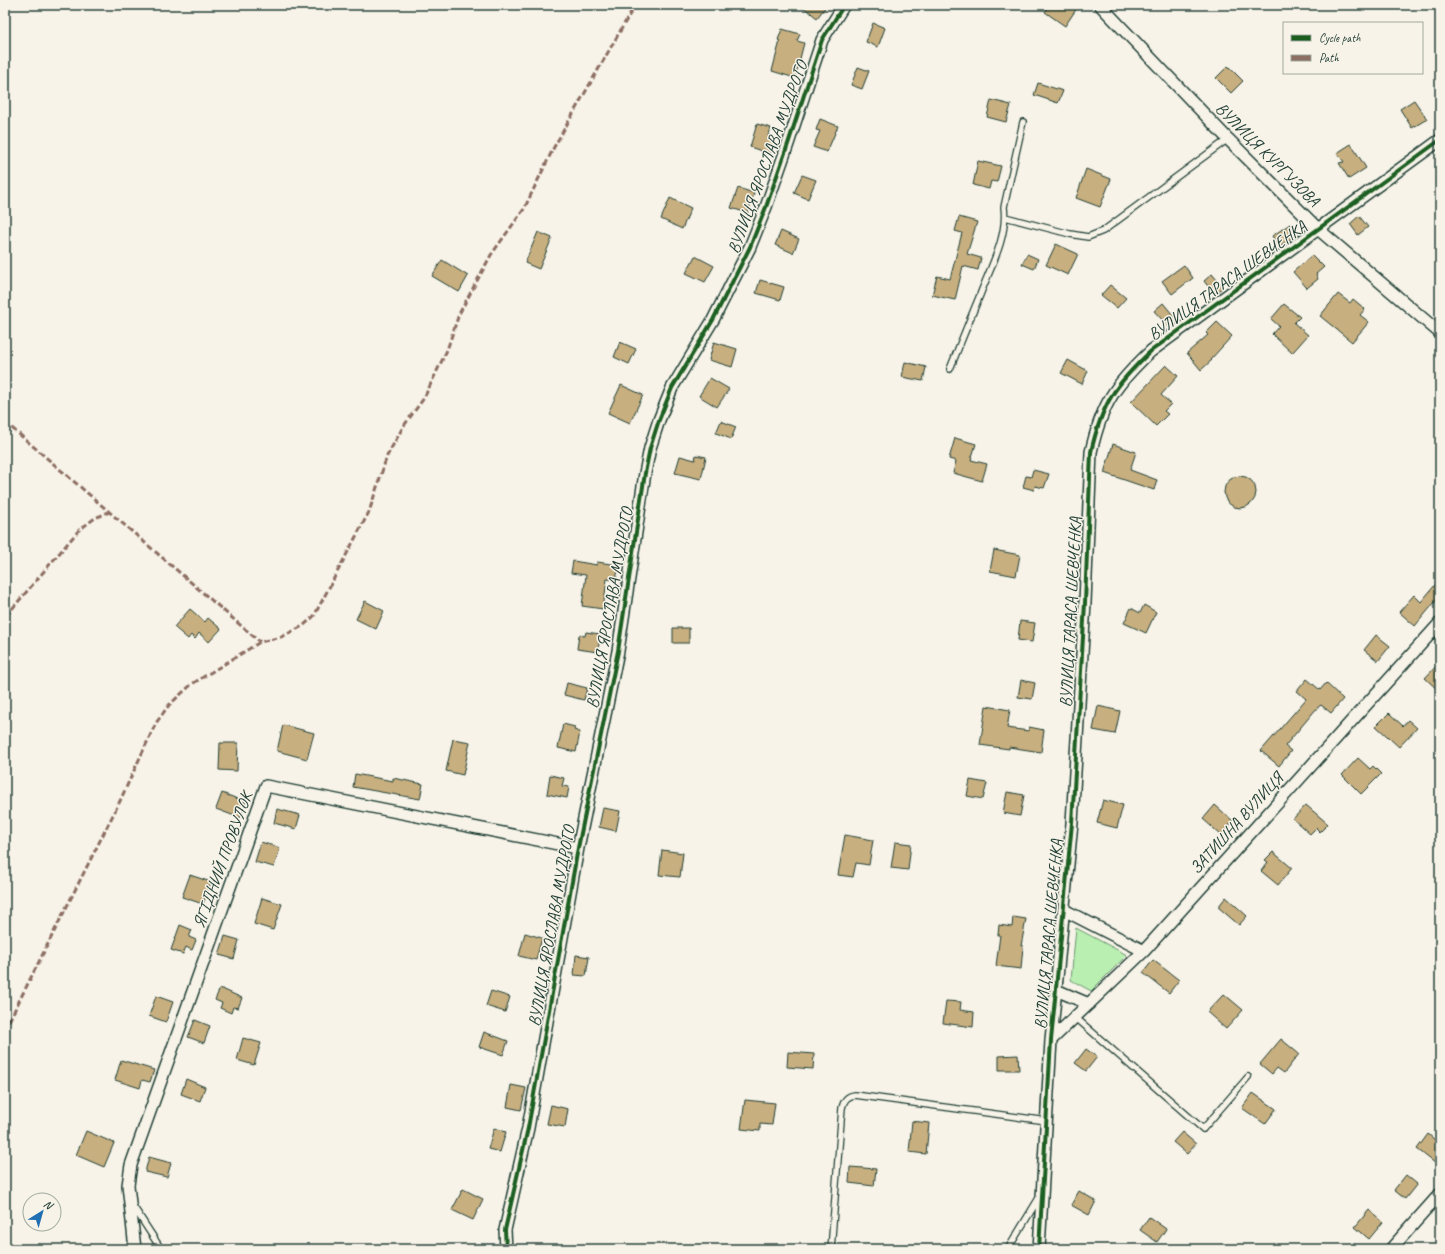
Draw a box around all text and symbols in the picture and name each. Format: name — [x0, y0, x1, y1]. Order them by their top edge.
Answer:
legend — [1283, 22, 1423, 74]
text: Cycle path — [1319, 30, 1361, 46]
text: Path — [1319, 50, 1339, 66]
street label: ВУЛИЦЯ ЯРОСЛАВА МУДРОГО — [723, 56, 813, 256]
street label: ВУЛИЦЯ КУРГУЗОВА — [1211, 98, 1325, 212]
street label: ВУЛИЦЯ ТАРАСА ШЕВЧЕНКА — [1144, 216, 1311, 345]
street label: ВУЛИЦЯ ЯРОСЛАВА МУДРОГО — [582, 504, 638, 710]
street label: ВУЛИЦЯ ТАРАСА ШЕВЧЕНКА — [1055, 516, 1086, 708]
street label: ЗАТИШНА ВУЛИЦЯ — [1185, 766, 1289, 878]
street label: ЯГІДНИЙ ПРОВУЛОК — [188, 787, 258, 931]
street label: ВУЛИЦЯ ЯРОСЛАВА МУДРОГО — [524, 822, 580, 1028]
street label: ВУЛИЦЯ ТАРАСА ШЕВЧЕНКА — [1030, 838, 1067, 1030]
north arrow — [22, 1192, 62, 1232]
text: N — [41, 1196, 57, 1213]

